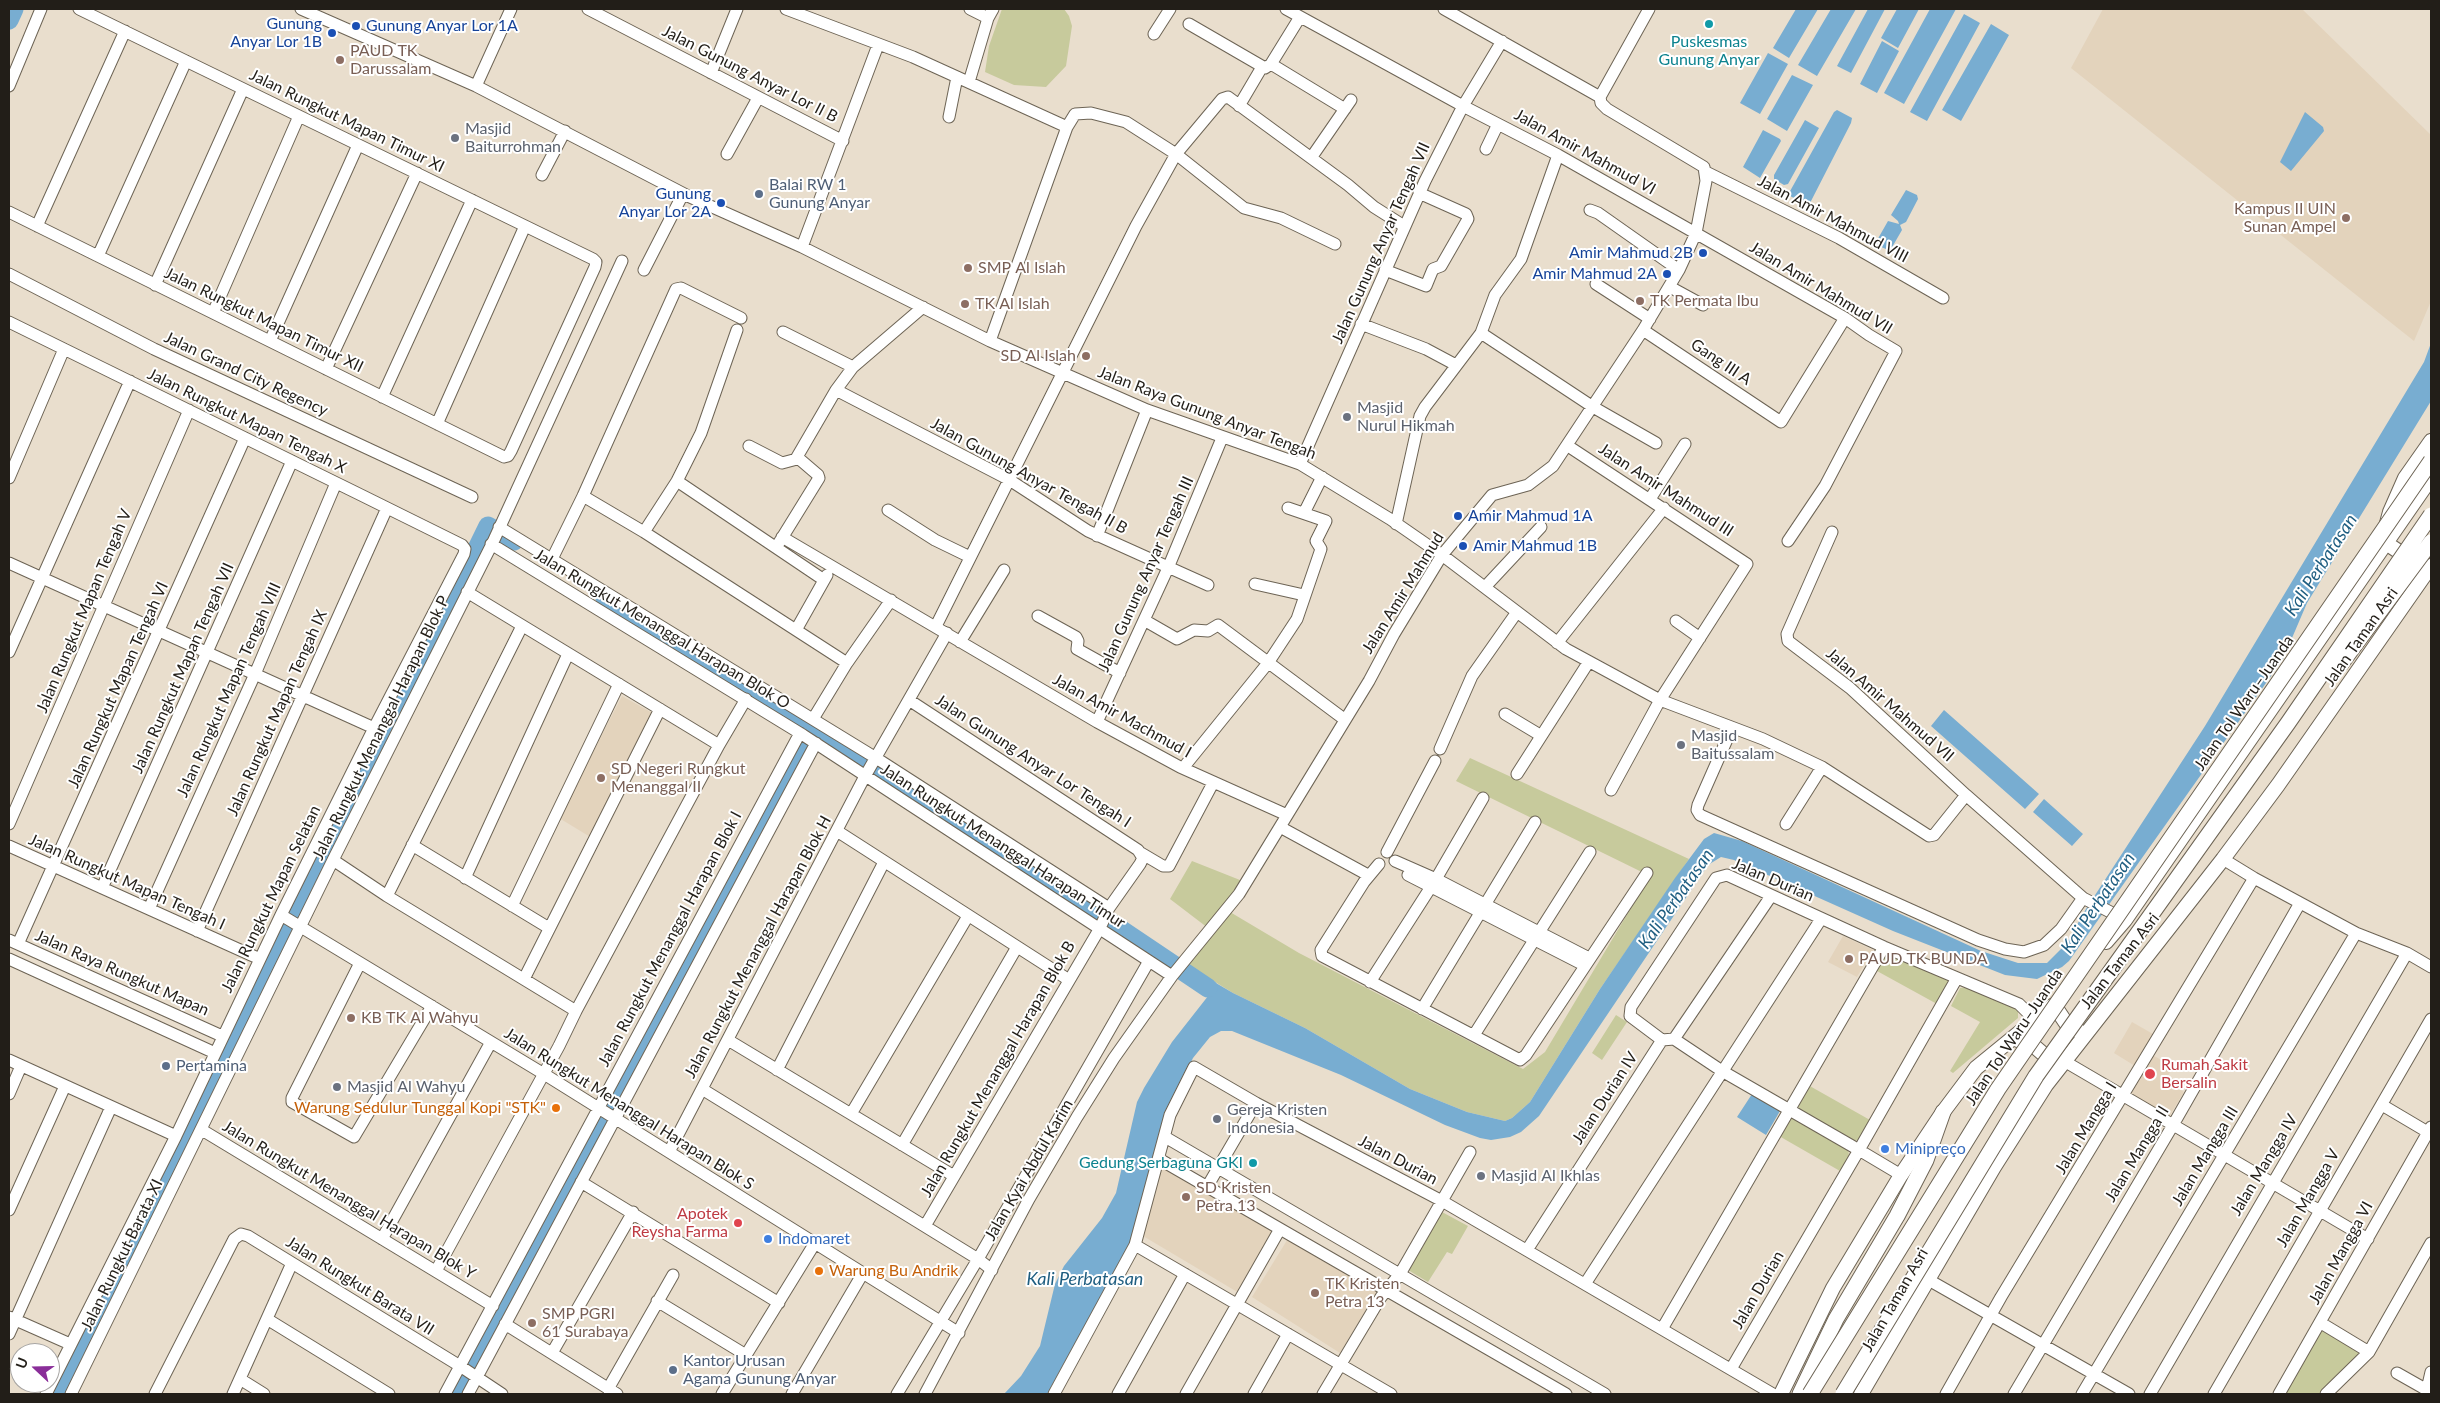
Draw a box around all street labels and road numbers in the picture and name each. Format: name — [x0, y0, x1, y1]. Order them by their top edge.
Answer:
street label: Jalan Gunung Anyar Lor II B — [659, 21, 841, 127]
street label: Jalan Rungkut Mapan Timur XI — [246, 65, 448, 177]
street label: Jalan Amir Mahmud VI — [1511, 105, 1659, 199]
street label: Jalan Gunung Anyar Tengah VII — [1328, 139, 1434, 347]
street label: Jalan Amir Mahmud VIII — [1754, 171, 1912, 267]
street label: Jalan Amir Mahmud VII — [1746, 238, 1896, 338]
street label: Jalan Rungkut Mapan Timur XII — [161, 263, 367, 377]
street label: Jalan Grand City Regency — [161, 328, 331, 420]
street label: Gang III A — [1687, 335, 1755, 389]
street label: Jalan Raya Gunung Anyar Tengah — [1095, 362, 1319, 464]
street label: Jalan Rungkut Mapan Tengah X — [144, 364, 350, 478]
street label: Jalan Gunung Anyar Tengah II B — [927, 414, 1131, 538]
street label: Jalan Amir Mahmud III — [1595, 439, 1737, 541]
street label: Jalan Gunung Anyar Tengah III — [1094, 473, 1198, 675]
street label: Jalan Rungkut Mapan Tengah V — [32, 506, 136, 716]
street label: Jalan Amir Mahmud — [1358, 529, 1448, 657]
street label: Jalan Rungkut Menanggal Harapan Blok O — [531, 545, 793, 713]
street label: Jalan Rungkut Mapan Tengah VII — [128, 560, 238, 776]
street label: Jalan Rungkut Mapan Tengah VI — [64, 579, 172, 791]
street label: Jalan Rungkut Mapan Tengah VIII — [173, 580, 285, 800]
street label: Jalan Taman Asri — [2320, 584, 2402, 690]
street label: Jalan Rungkut Menanggal Harapan Blok P — [308, 593, 454, 863]
street label: Jalan Rungkut Mapan Tengah IX — [223, 607, 331, 819]
street label: Jalan Tol Waru–Juanda — [2190, 632, 2298, 774]
street label: Jalan Amir Mahmud VII — [1822, 644, 1958, 766]
street label: Jalan Amir Machmud I — [1049, 670, 1195, 762]
street label: Jalan Gunung Anyar Lor Tengah I — [932, 690, 1134, 832]
street label: Jalan Rungkut Menanggal Harapan Timur — [877, 760, 1129, 932]
street label: Jalan Rungkut Mapan Selatan — [217, 802, 325, 996]
street label: Jalan Rungkut Menanggal Harapan Blok I — [594, 808, 746, 1070]
street label: Jalan Rungkut Menanggal Harapan Blok H — [680, 813, 836, 1081]
street label: Jalan Rungkut Mapan Tengah I — [26, 830, 228, 934]
street label: Jalan Durian — [1729, 854, 1817, 906]
street label: Jalan Taman Asri — [2077, 909, 2163, 1013]
street label: Jalan Raya Rungkut Mapan — [32, 926, 212, 1020]
street label: Jalan Rungkut Menanggal Harapan Blok B — [917, 938, 1079, 1200]
street label: Jalan Tol Waru–Juanda — [1961, 965, 2067, 1109]
street label: Jalan Rungkut Menanggal Harapan Blok S — [501, 1024, 757, 1194]
street label: Jalan Durian IV — [1568, 1048, 1642, 1148]
street label: Jalan Mangga I — [2051, 1079, 2121, 1177]
street label: Jalan Kyai Abdul Karim — [981, 1096, 1077, 1244]
street label: Jalan Mangga II — [2101, 1103, 2173, 1205]
street label: Jalan Mangga III — [2168, 1103, 2242, 1209]
street label: Jalan Mangga IV — [2226, 1111, 2302, 1219]
street label: Jalan Rungkut Menanggal Harapan Blok Y — [219, 1117, 479, 1283]
street label: Jalan Durian — [1355, 1131, 1441, 1189]
street label: Jalan Mangga V — [2272, 1146, 2344, 1250]
street label: Jalan Rungkut Barata XI — [77, 1176, 167, 1334]
street label: Jalan Mangga VI — [2305, 1198, 2377, 1308]
street label: Jalan Rungkut Barata VII — [282, 1233, 438, 1339]
street label: Jalan Taman Asri — [1858, 1245, 1932, 1355]
street label: Jalan Durian — [1728, 1248, 1788, 1332]

